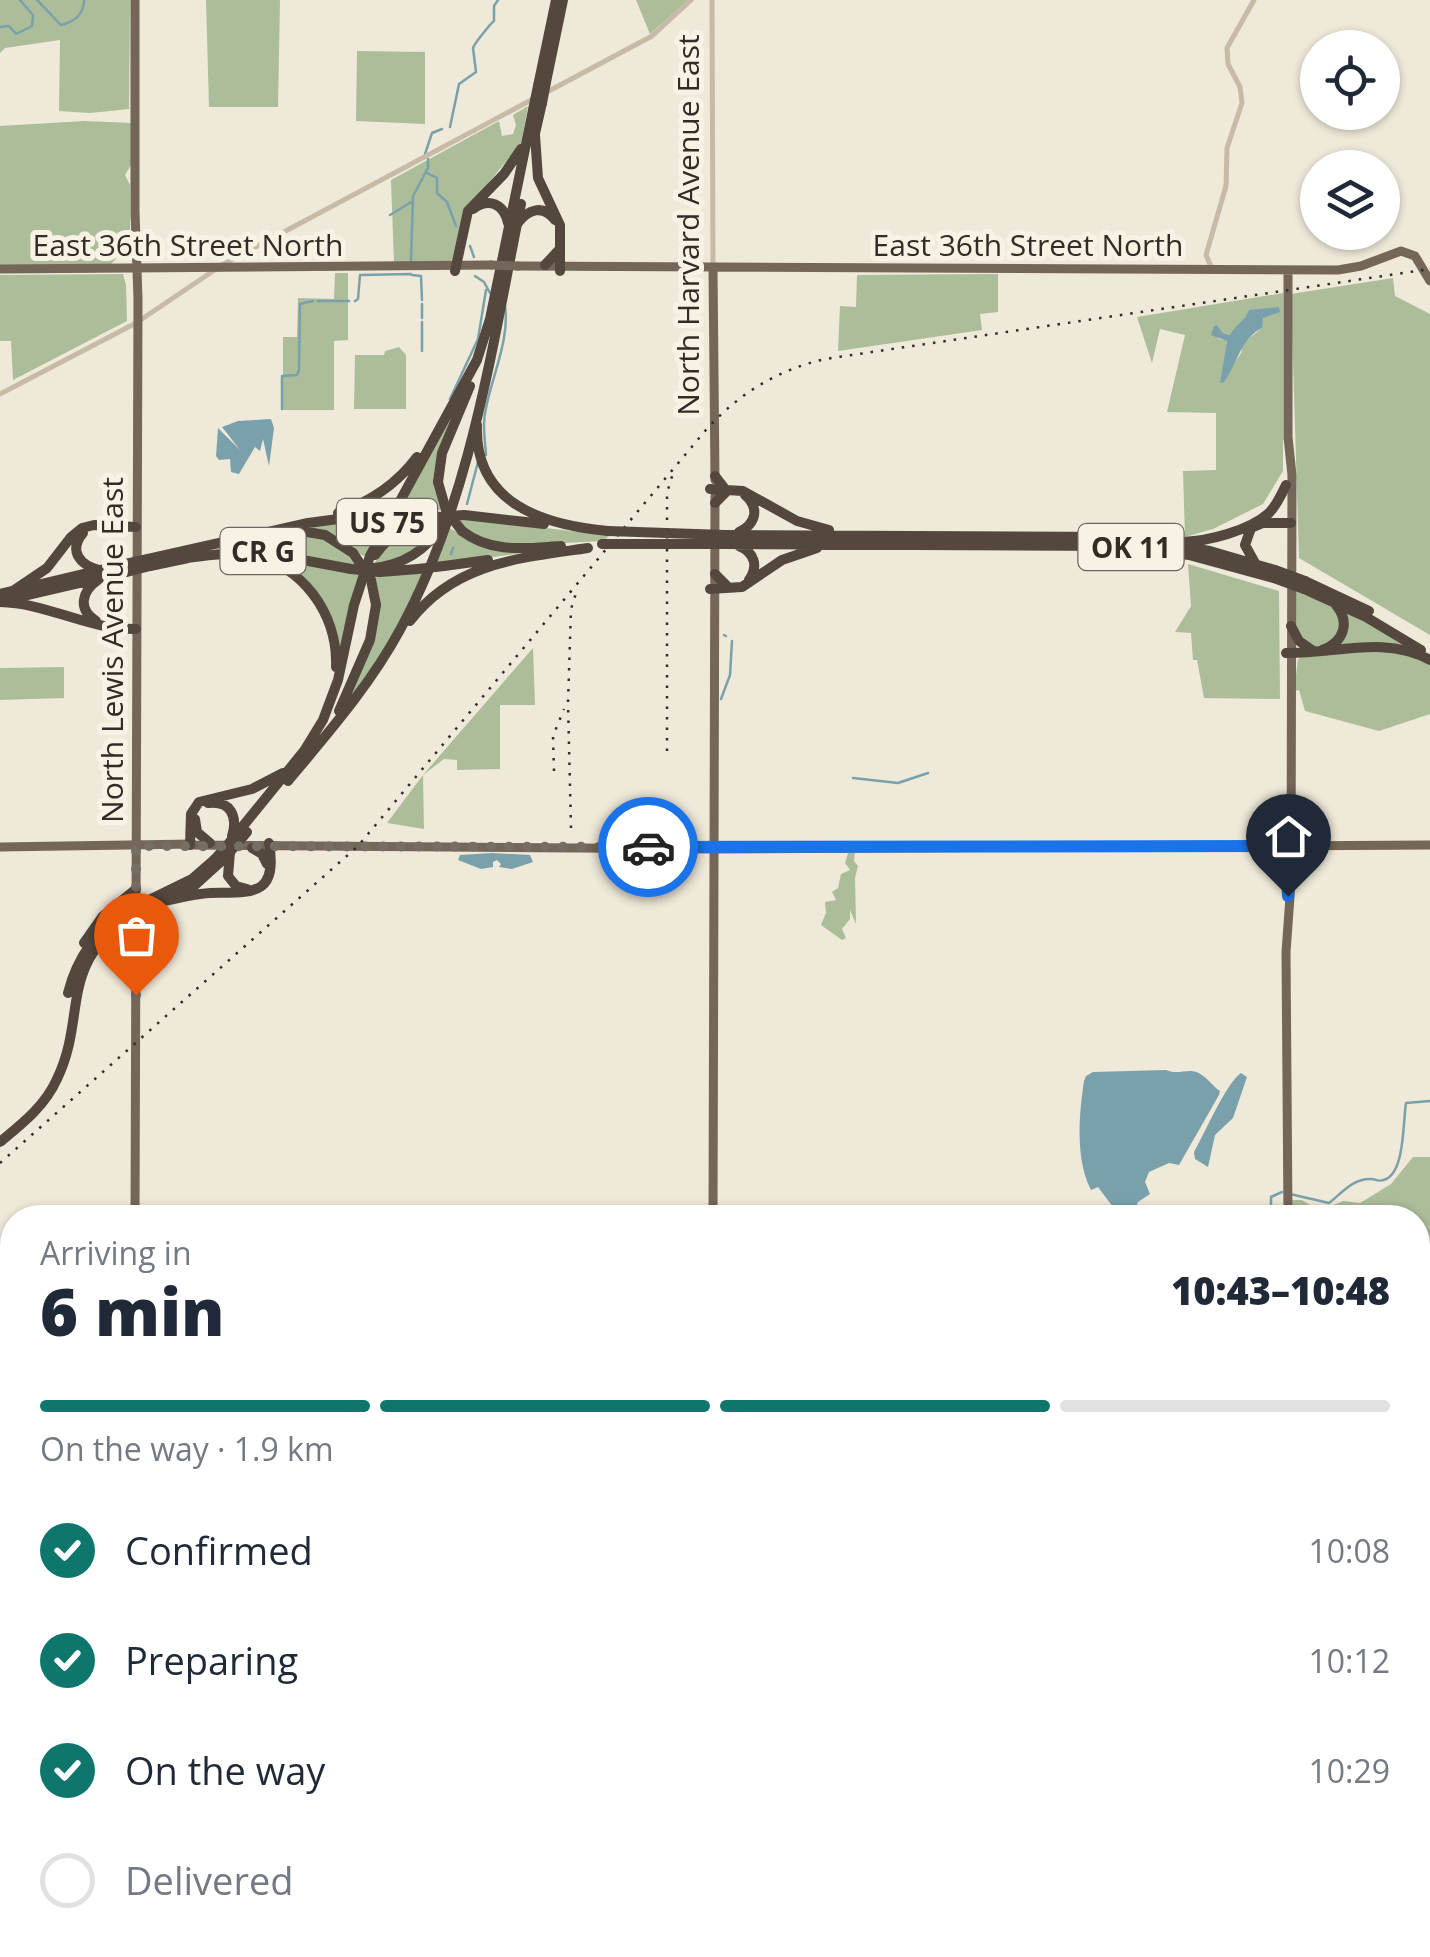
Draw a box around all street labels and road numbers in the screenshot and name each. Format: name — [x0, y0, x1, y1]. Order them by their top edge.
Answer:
street label: North Harvard Avenue East — [667, 34, 708, 416]
street label: East 36th Street North — [33, 224, 343, 265]
street label: East 36th Street North — [873, 224, 1183, 265]
street label: North Lewis Avenue East — [91, 477, 132, 823]
road number: US 75 — [337, 499, 437, 545]
road number: OK 11 — [1078, 524, 1184, 570]
road number: CR G — [220, 528, 306, 574]

